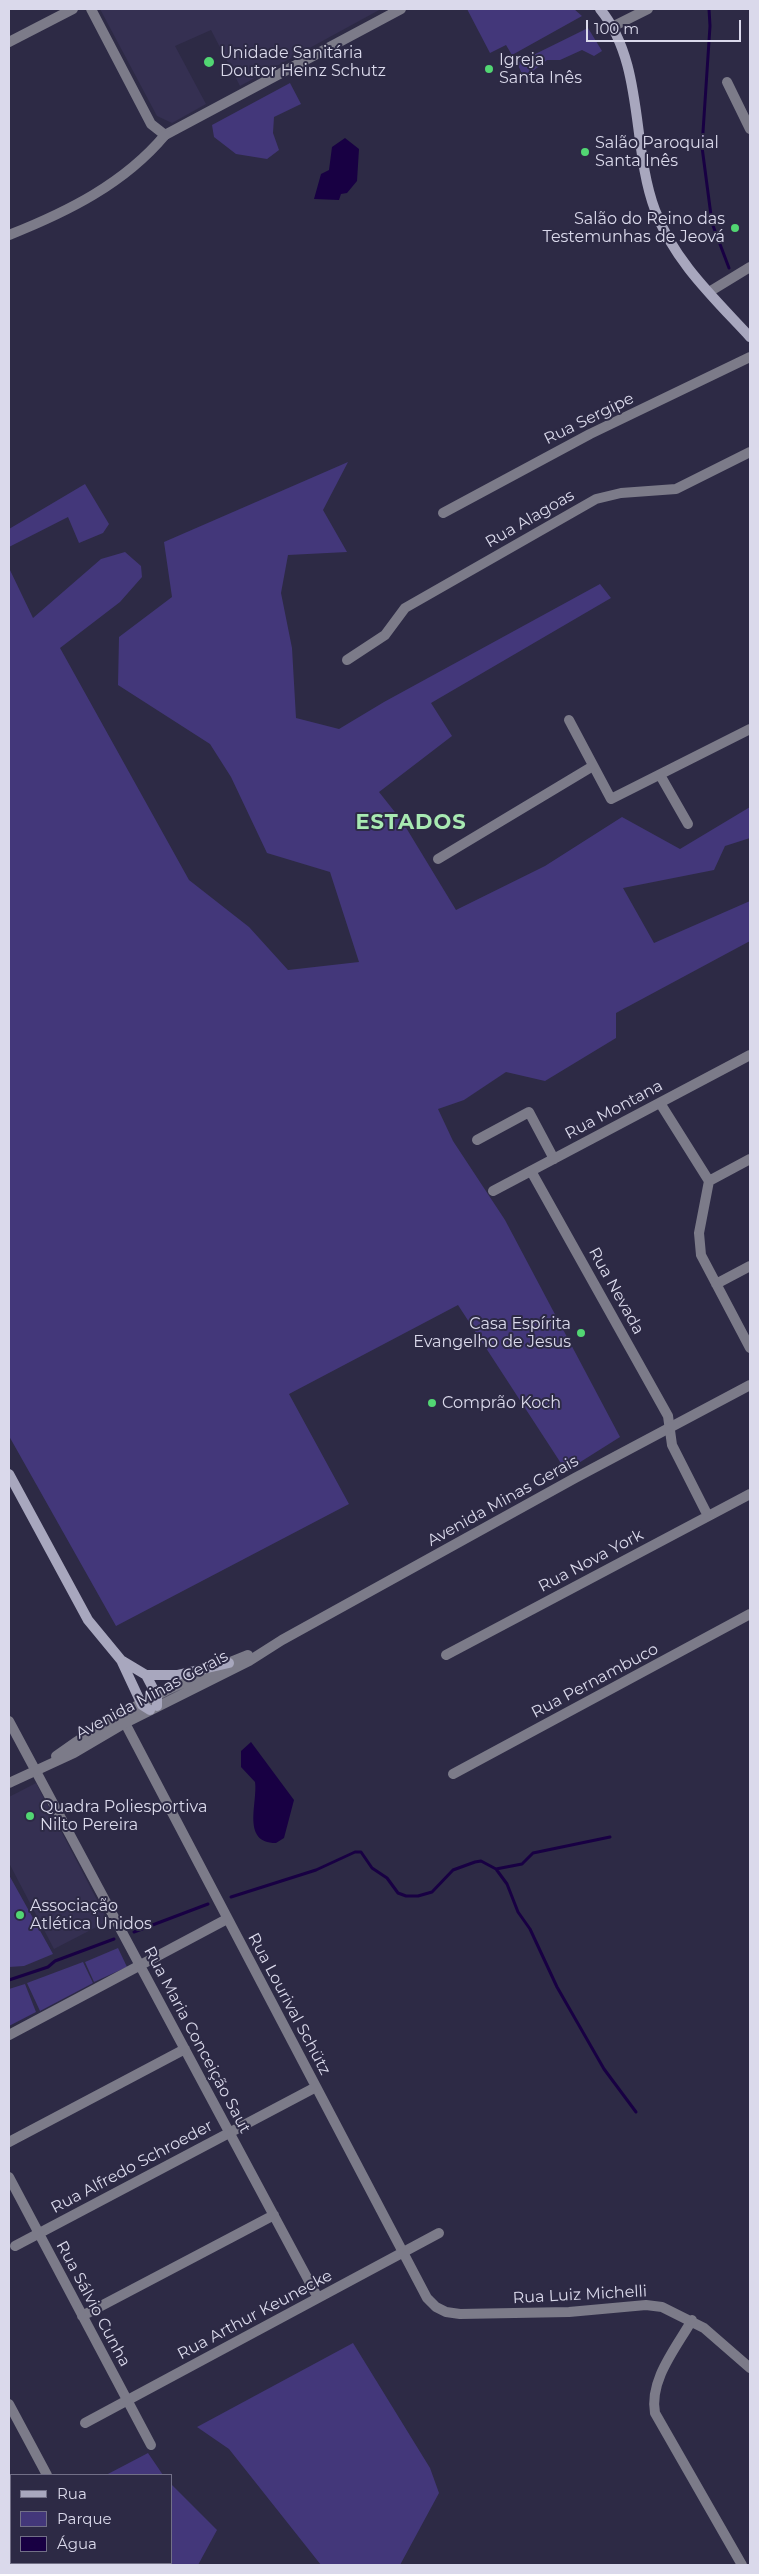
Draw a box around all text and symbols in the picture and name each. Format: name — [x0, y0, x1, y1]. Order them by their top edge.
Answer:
scale bar — [589, 10, 744, 42]
text: 100 m — [594, 19, 639, 38]
place label: Unidade Sanitária Doutor Heinz Schutz — [220, 43, 386, 81]
place label: Igreja Santa Inês — [499, 50, 582, 88]
marker: Unidade Sanitária Doutor Heinz Schutz — [202, 55, 216, 69]
marker: Igreja Santa Inês — [483, 63, 495, 75]
place label: Salão Paroquial Santa Inês — [595, 133, 719, 171]
marker: Salão Paroquial Santa Inês — [579, 146, 591, 158]
place label: Salão do Reino das Testemunhas de Jeová — [543, 209, 725, 247]
marker: Salão do Reino das Testemunhas de Jeová — [729, 222, 741, 234]
street label: Rua Sergipe — [541, 389, 637, 449]
street label: Rua Alagoas — [482, 486, 578, 552]
district label: ESTADOS — [355, 810, 467, 836]
street label: Rua Montana — [562, 1076, 666, 1144]
street label: Rua Nevada — [584, 1244, 648, 1338]
place label: Casa Espírita Evangelho de Jesus — [413, 1314, 571, 1352]
marker: Casa Espírita Evangelho de Jesus — [575, 1327, 587, 1339]
place label: Comprão Koch — [442, 1393, 561, 1413]
marker: Comprão Koch — [426, 1397, 438, 1409]
street label: Avenida Minas Gerais — [424, 1451, 582, 1551]
street label: Rua Nova York — [535, 1525, 647, 1597]
street label: Rua Pernambuco — [528, 1639, 662, 1723]
street label: Avenida Minas Gerais — [72, 1647, 232, 1743]
place label: Quadra Poliesportiva Nilto Pereira — [40, 1797, 207, 1835]
marker: Quadra Poliesportiva Nilto Pereira — [24, 1810, 36, 1822]
place label: Associação Atlética Unidos — [30, 1896, 152, 1934]
marker: Associação Atlética Unidos — [14, 1909, 26, 1921]
street label: Rua Lourival Schütz — [243, 1930, 335, 2078]
street label: Rua Maria Conceição Saut — [140, 1943, 254, 2137]
street label: Rua Alfredo Schroeder — [48, 2116, 216, 2218]
street label: Rua Sálvio Cunha — [52, 2238, 134, 2370]
street label: Rua Arthur Keunecke — [174, 2266, 336, 2364]
street label: Rua Luiz Michelli — [512, 2282, 648, 2308]
legend — [10, 2474, 172, 2564]
text: Rua — [57, 2484, 87, 2503]
text: Parque — [57, 2509, 112, 2528]
text: Água — [57, 2534, 97, 2553]

